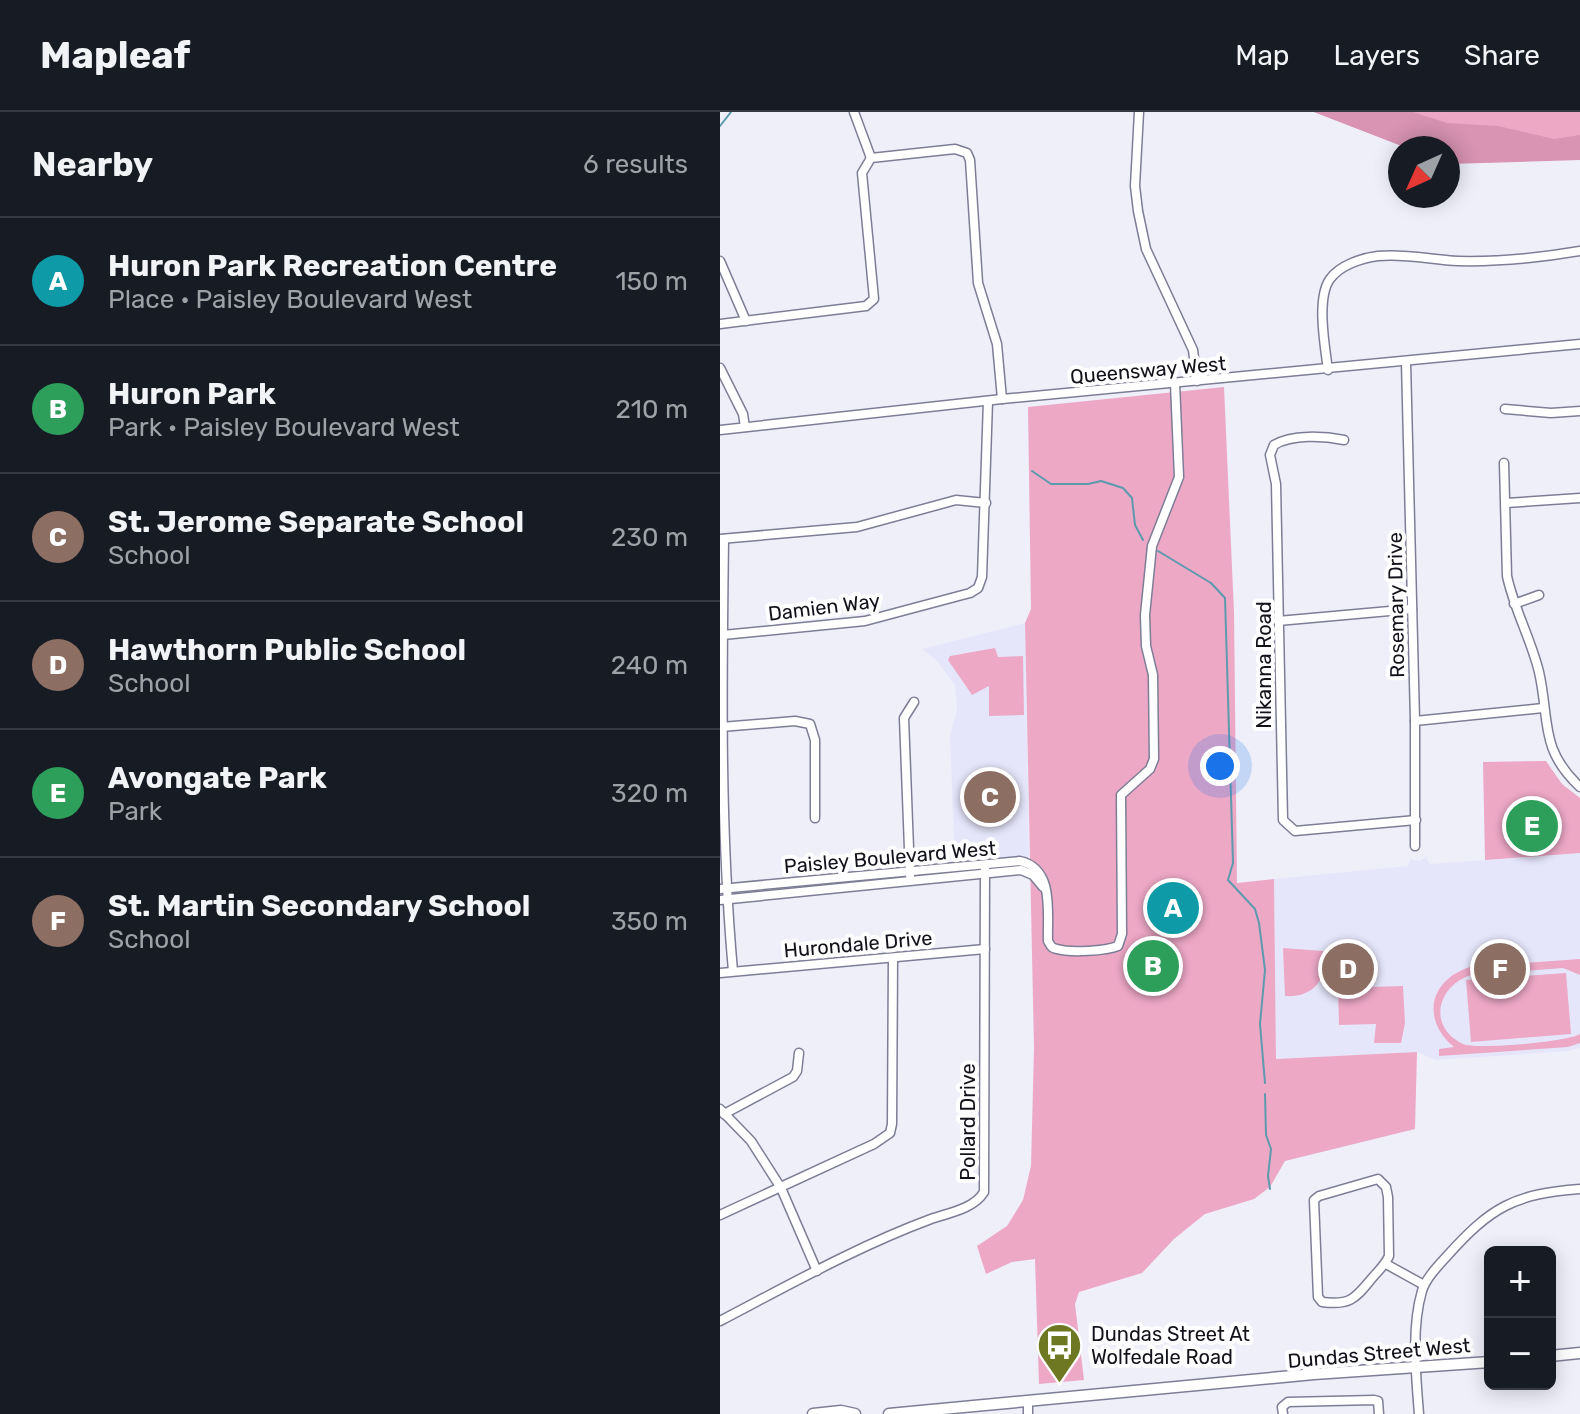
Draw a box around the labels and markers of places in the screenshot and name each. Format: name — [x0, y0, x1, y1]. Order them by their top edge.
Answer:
pin: C — [964, 767, 1016, 827]
pin: E — [1506, 796, 1558, 856]
pin: A — [1147, 878, 1199, 938]
pin: B — [1127, 936, 1179, 996]
pin: D — [1322, 939, 1374, 999]
pin: F — [1474, 939, 1526, 999]
bus stop icon: Dundas Street At Wolfedale Road — [1036, 1321, 1084, 1384]
place label: Dundas Street At Wolfedale Road — [1091, 1322, 1250, 1369]

